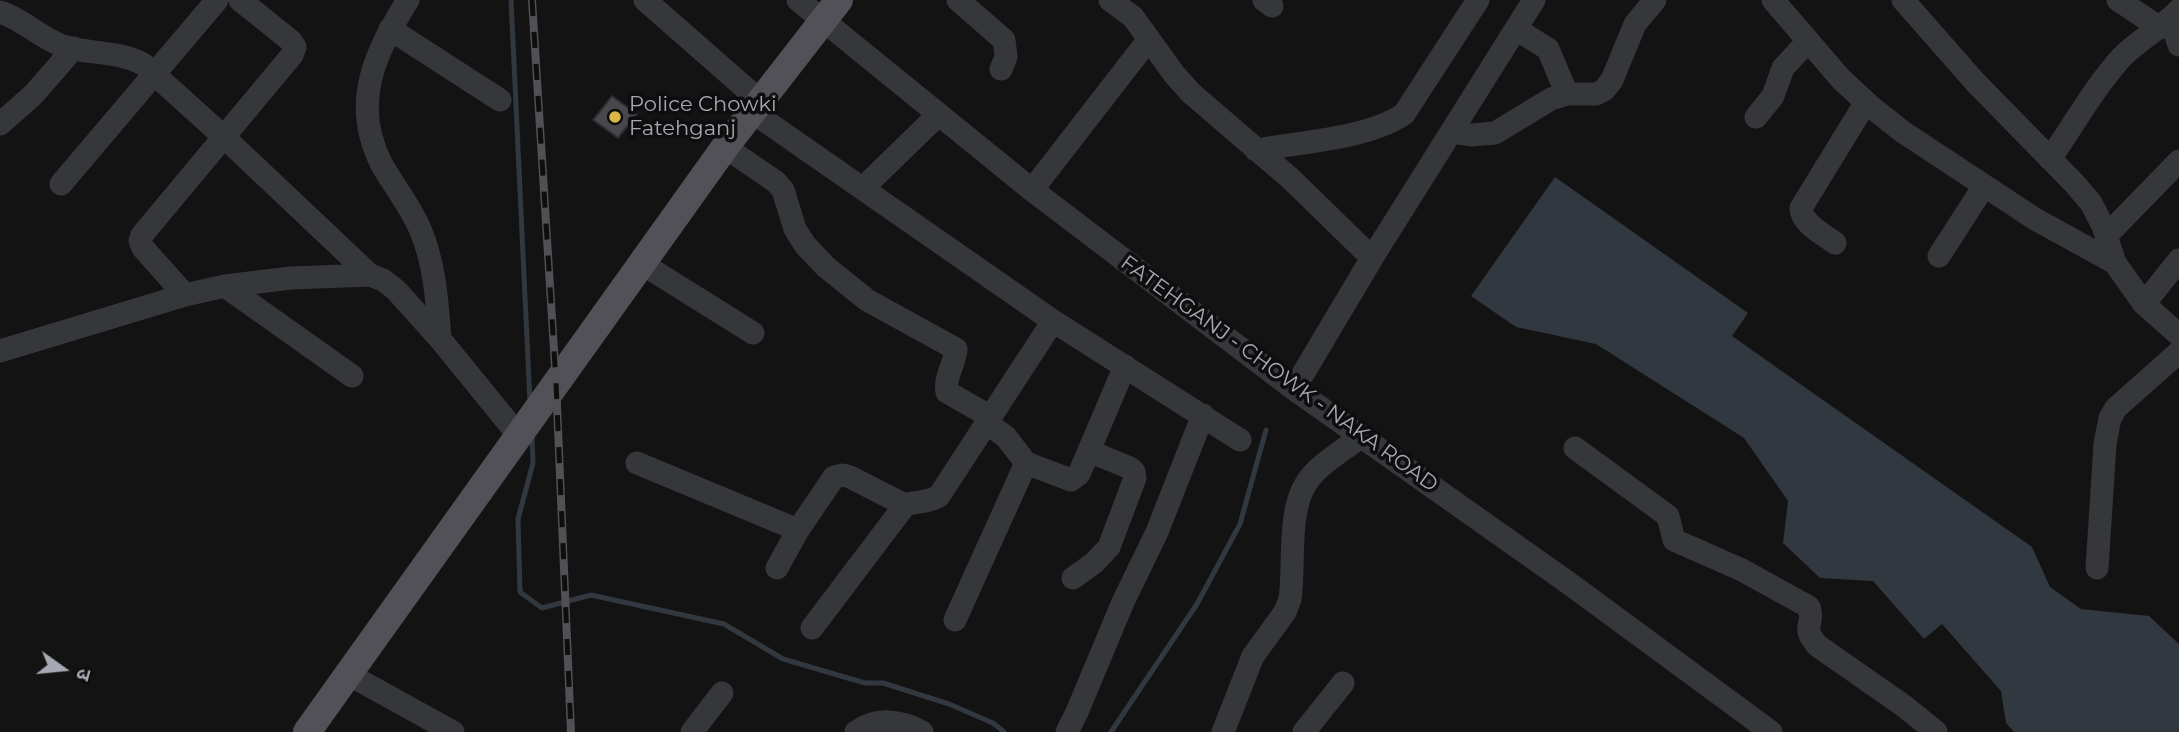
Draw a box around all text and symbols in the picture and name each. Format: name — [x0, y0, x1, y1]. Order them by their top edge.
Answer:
place label: Police Chowki Fatehganj — [629, 92, 777, 142]
marker: Police Chowki Fatehganj — [607, 109, 623, 125]
street label: FATEHGANJ - CHOWK - NAKA ROAD — [1115, 250, 1443, 498]
north arrow — [28, 634, 98, 704]
text: उ — [71, 666, 96, 683]

